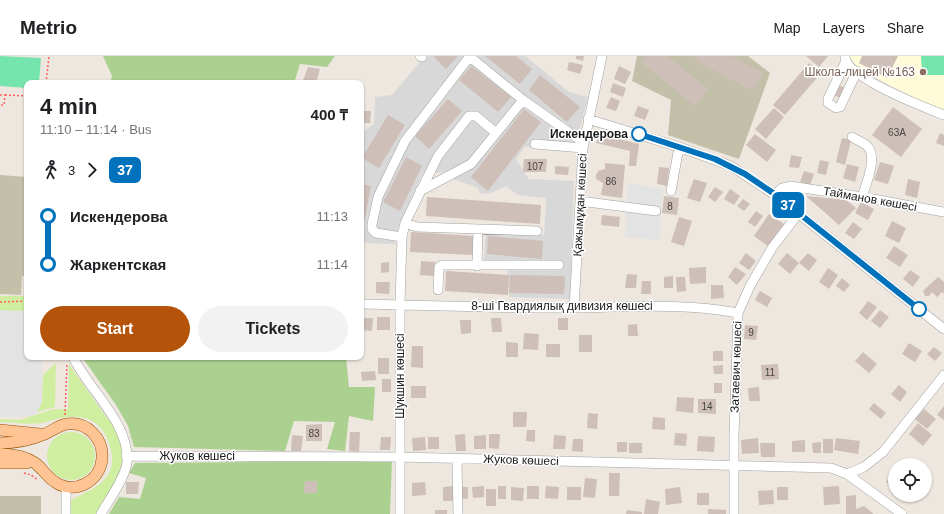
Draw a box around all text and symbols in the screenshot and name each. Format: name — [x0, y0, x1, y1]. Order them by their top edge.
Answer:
text: Metrio — [20, 17, 77, 38]
text: Map — [773, 20, 801, 36]
text: Layers — [823, 20, 865, 36]
text: Share — [887, 20, 924, 36]
place label: Школа-лицей №163 — [804, 65, 915, 79]
marker: Школа-лицей №163 — [918, 67, 928, 77]
text: 4 min — [40, 94, 97, 119]
text: 400 ₸ — [311, 106, 348, 123]
text: 11:10 – 11:14 · Bus — [40, 122, 152, 137]
marker: Искендерова — [631, 126, 647, 142]
place label: Искендерова — [550, 127, 628, 141]
house number: 63А — [888, 127, 906, 138]
street label: Қажымұқан көшесі — [570, 153, 590, 257]
icon: walk — [40, 159, 62, 181]
icon: forward — [81, 159, 103, 181]
house number: 107 — [527, 161, 544, 172]
text: 37 — [117, 162, 133, 178]
text: 3 — [68, 163, 75, 178]
house number: 86 — [605, 176, 617, 187]
street label: Тайманов көшесі — [822, 184, 918, 214]
line badge: 37 — [770, 192, 806, 218]
text: 37 — [780, 197, 796, 213]
house number: 8 — [667, 201, 673, 212]
text: Искендерова — [70, 208, 168, 225]
text: 11:13 — [316, 209, 348, 224]
text: Жаркентская — [70, 256, 166, 273]
text: 11:14 — [316, 257, 348, 272]
street label: 8-ші Гвардиялық дивизия көшесі — [471, 299, 653, 313]
unlabelled marker — [911, 301, 927, 317]
button: Start — [40, 306, 190, 352]
button: Tickets — [198, 306, 348, 352]
street label: Затаевич көшесі — [727, 321, 745, 413]
house number: 9 — [748, 327, 754, 338]
street label: Шукшин көшесі — [393, 333, 407, 419]
house number: 11 — [765, 367, 776, 378]
house number: 14 — [701, 401, 713, 412]
house number: 83 — [308, 428, 320, 439]
street label: Жуков көшесі — [159, 449, 235, 463]
street label: Жуков көшесі — [483, 452, 559, 468]
map controls — [888, 458, 932, 502]
button: locate — [888, 458, 932, 502]

